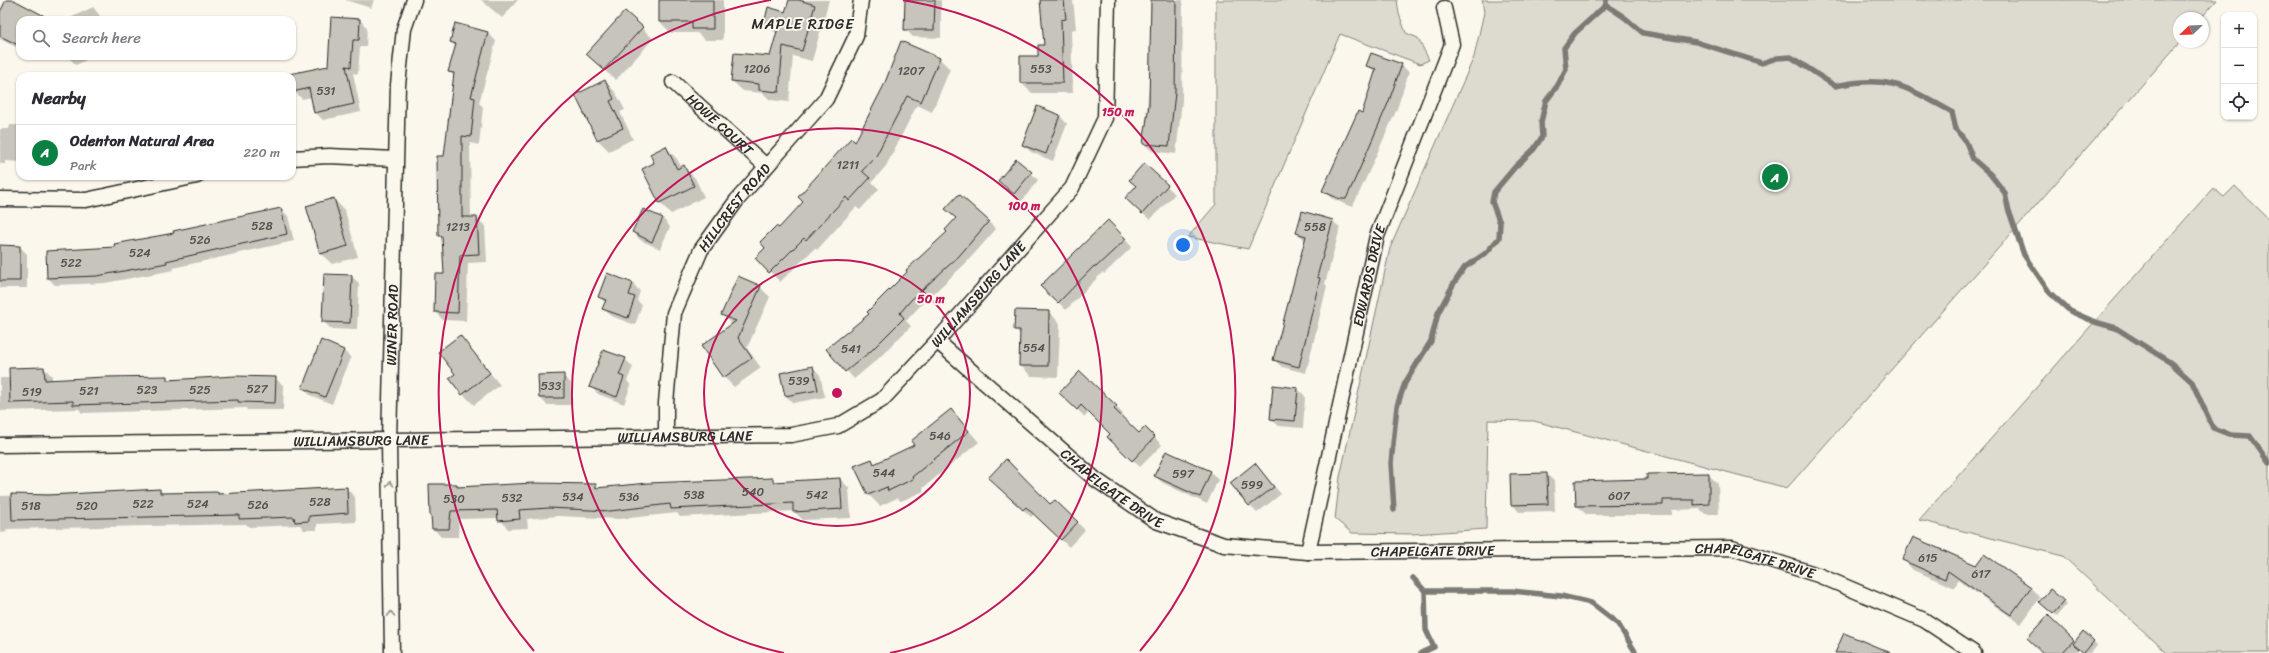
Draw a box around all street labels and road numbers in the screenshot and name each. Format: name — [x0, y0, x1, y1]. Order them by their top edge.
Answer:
street label: HOWE COURT — [680, 87, 760, 163]
street label: HILLCREST ROAD — [691, 157, 777, 257]
street label: EDWARDS DRIVE — [1345, 220, 1393, 329]
street label: WILLIAMSBURG LANE — [924, 234, 1033, 353]
street label: WINER ROAD — [378, 284, 405, 366]
street label: WILLIAMSBURG LANE — [617, 423, 754, 450]
street label: WILLIAMSBURG LANE — [293, 427, 430, 454]
street label: CHAPELGATE DRIVE — [1055, 442, 1168, 536]
street label: CHAPELGATE DRIVE — [1695, 536, 1819, 586]
street label: CHAPELGATE DRIVE — [1371, 538, 1496, 564]

